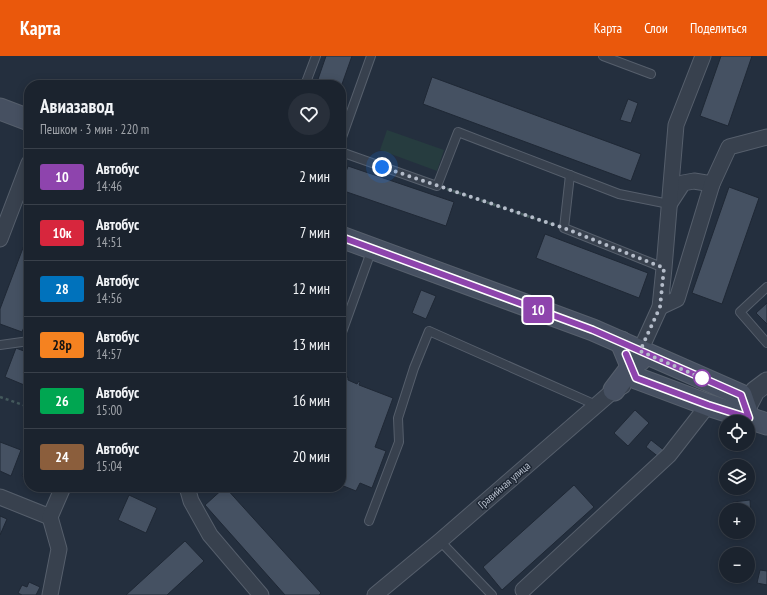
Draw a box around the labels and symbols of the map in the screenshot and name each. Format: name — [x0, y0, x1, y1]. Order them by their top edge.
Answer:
your location — [372, 157, 392, 177]
line badge: 10 — [520, 297, 556, 323]
unlabelled marker — [693, 369, 711, 387]
street label: Гравийная улица — [475, 459, 533, 511]

